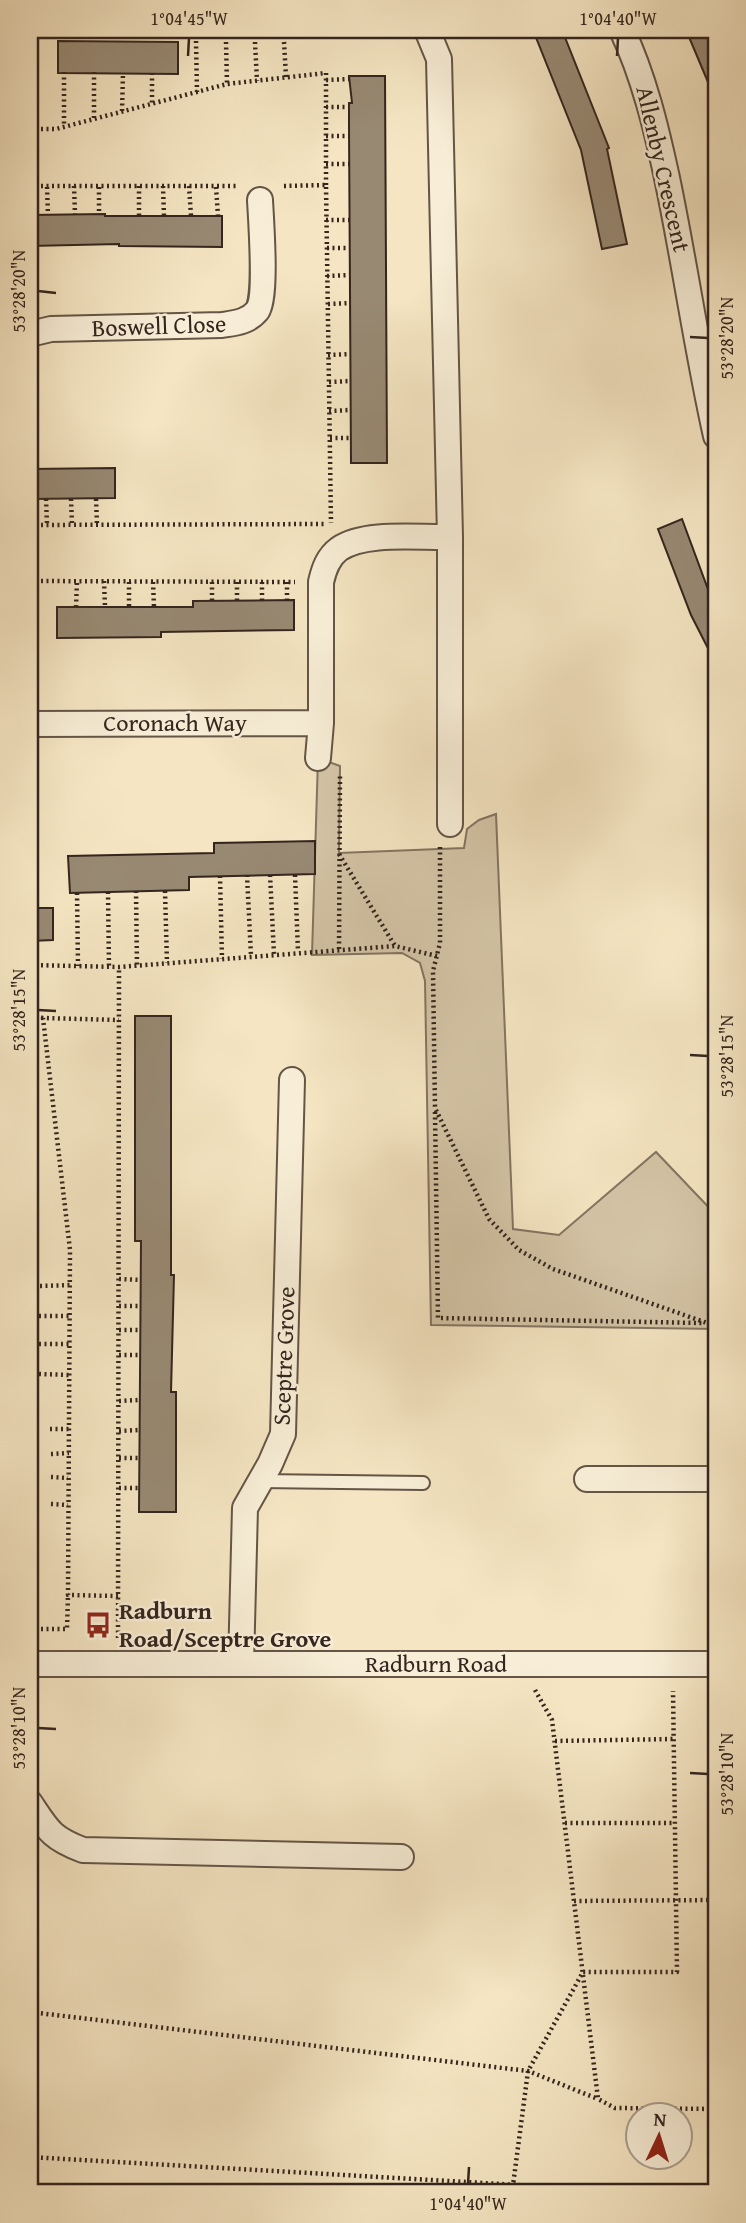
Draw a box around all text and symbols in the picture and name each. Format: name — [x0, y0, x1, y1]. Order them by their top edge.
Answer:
text: 1°04'45"W — [150, 5, 229, 32]
text: 1°04'40"W — [579, 5, 658, 32]
street label: Allenby Crescent — [627, 82, 700, 256]
text: 53°28'20"N — [5, 249, 32, 332]
text: 53°28'20"N — [713, 296, 740, 379]
street label: Boswell Close — [91, 306, 227, 345]
street label: Coronach Way — [103, 705, 247, 740]
text: 53°28'15"N — [5, 968, 32, 1051]
text: 53°28'15"N — [713, 1014, 740, 1097]
street label: Sceptre Grove — [264, 1286, 303, 1426]
place label: Radburn Road/Sceptre Grove — [119, 1593, 331, 1656]
bus stop icon: Radburn Road/Sceptre Grove — [83, 1610, 113, 1640]
street label: Radburn Road — [365, 1646, 507, 1681]
text: 53°28'10"N — [5, 1686, 32, 1769]
text: 53°28'10"N — [713, 1732, 740, 1815]
north arrow — [624, 2100, 694, 2170]
text: N — [653, 2105, 668, 2133]
text: 1°04'40"W — [429, 2190, 508, 2217]

